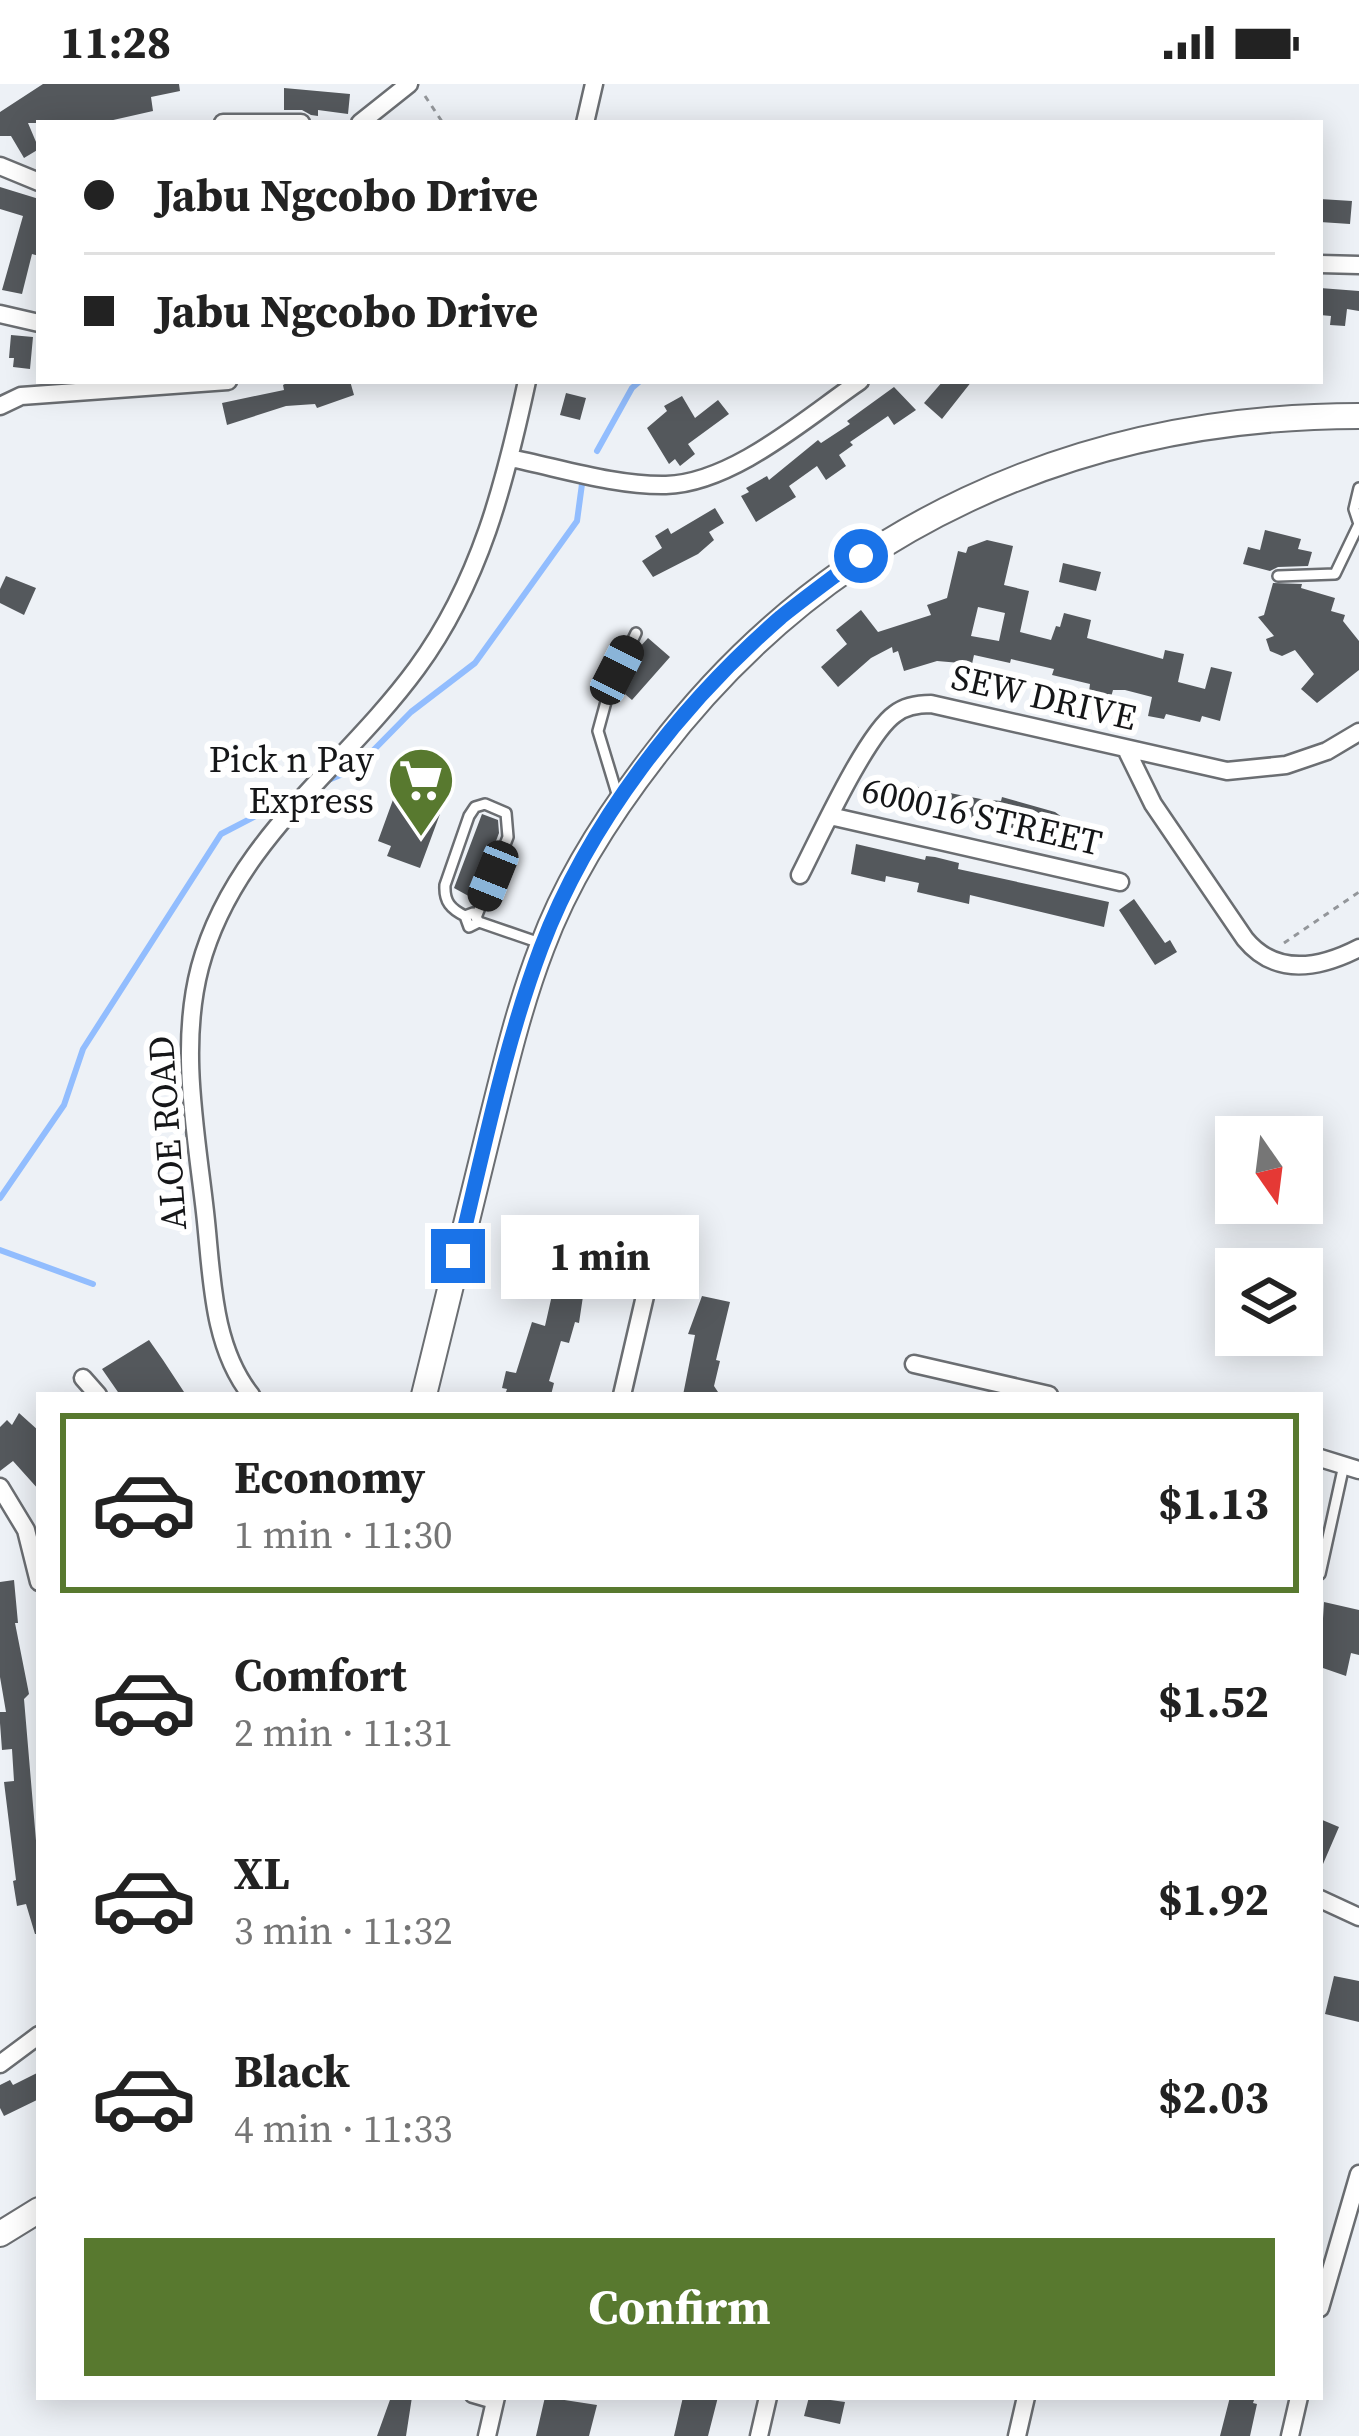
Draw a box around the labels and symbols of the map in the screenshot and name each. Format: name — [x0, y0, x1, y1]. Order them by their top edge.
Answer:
route start — [834, 529, 888, 583]
car — [585, 630, 649, 710]
street label: SEW DRIVE — [947, 652, 1141, 742]
place label: Pick n Pay Express — [209, 735, 375, 825]
supermarket icon: Pick n Pay Express — [386, 745, 456, 839]
street label: 600016 STREET — [857, 765, 1107, 867]
car — [463, 836, 523, 916]
street label: ALOE ROAD — [136, 1034, 198, 1232]
north arrow — [1215, 1116, 1323, 1224]
callout: 1 min — [500, 1214, 698, 1298]
route end — [431, 1229, 485, 1283]

